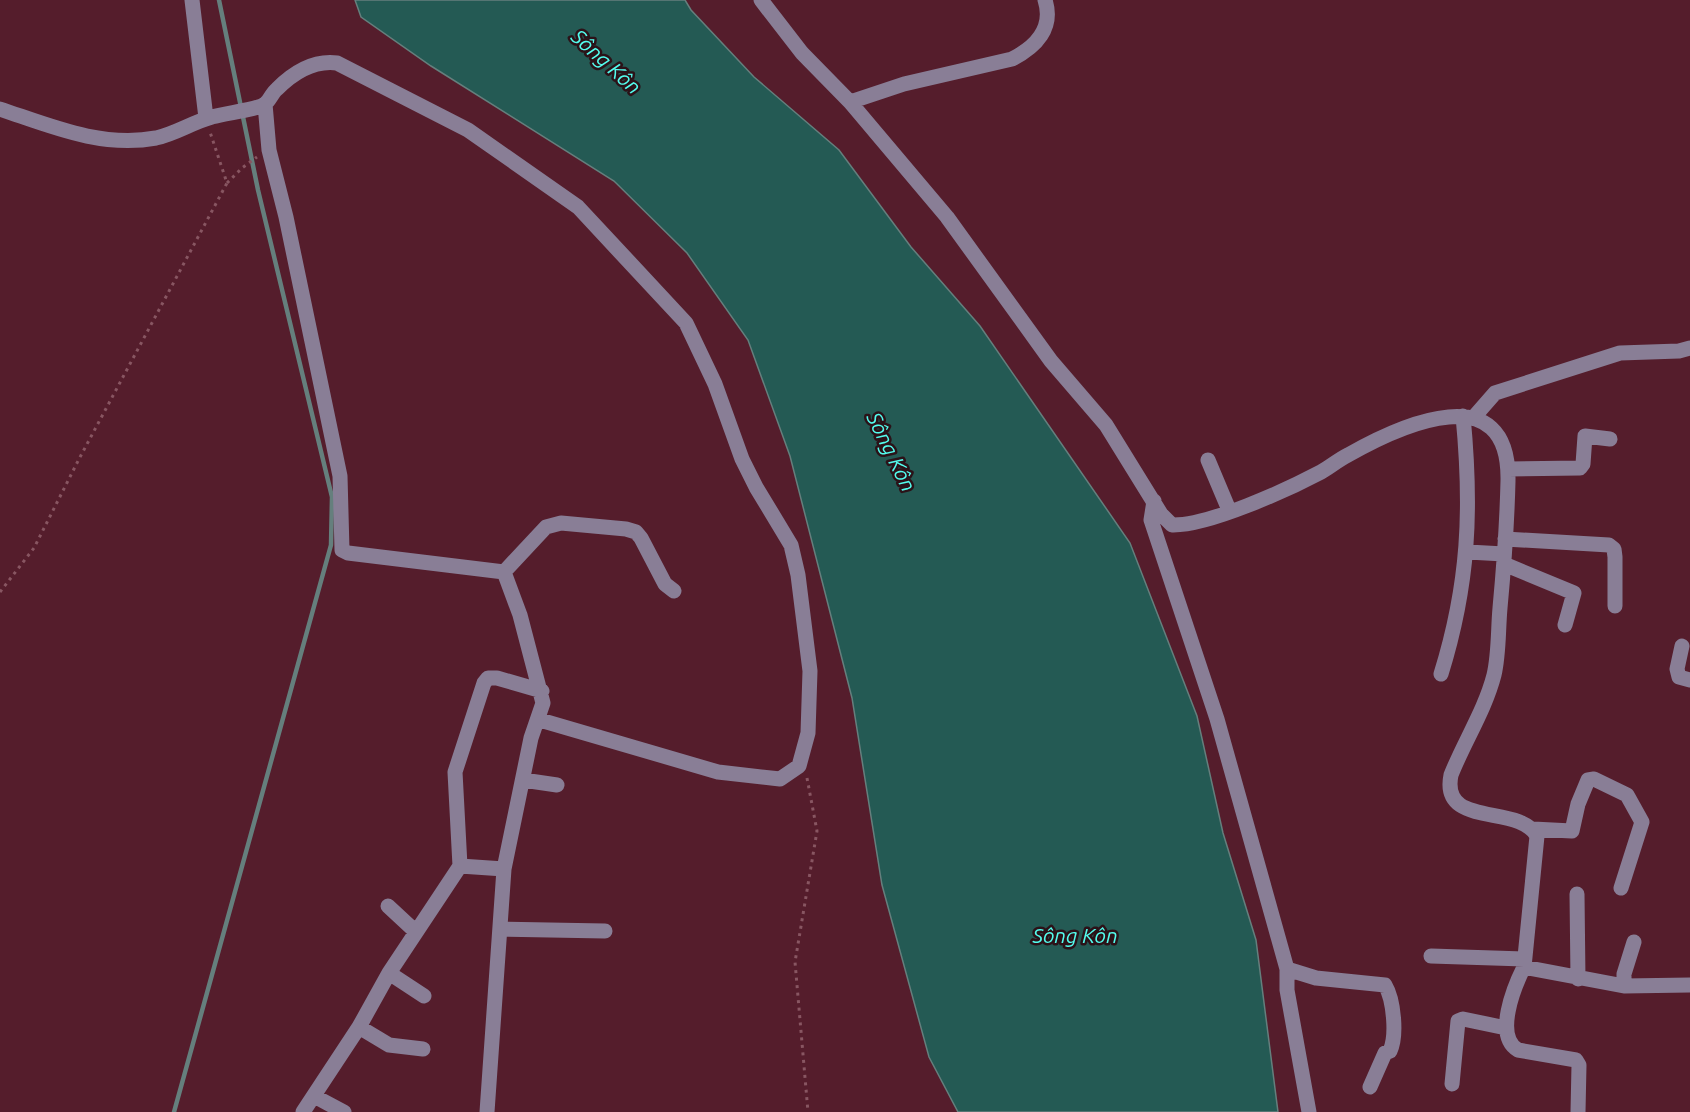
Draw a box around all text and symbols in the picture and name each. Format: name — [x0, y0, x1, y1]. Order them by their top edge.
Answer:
water label: Sông Kôn — [566, 23, 646, 99]
water label: Sông Kôn — [862, 407, 921, 495]
water label: Sông Kôn — [1031, 923, 1118, 947]

